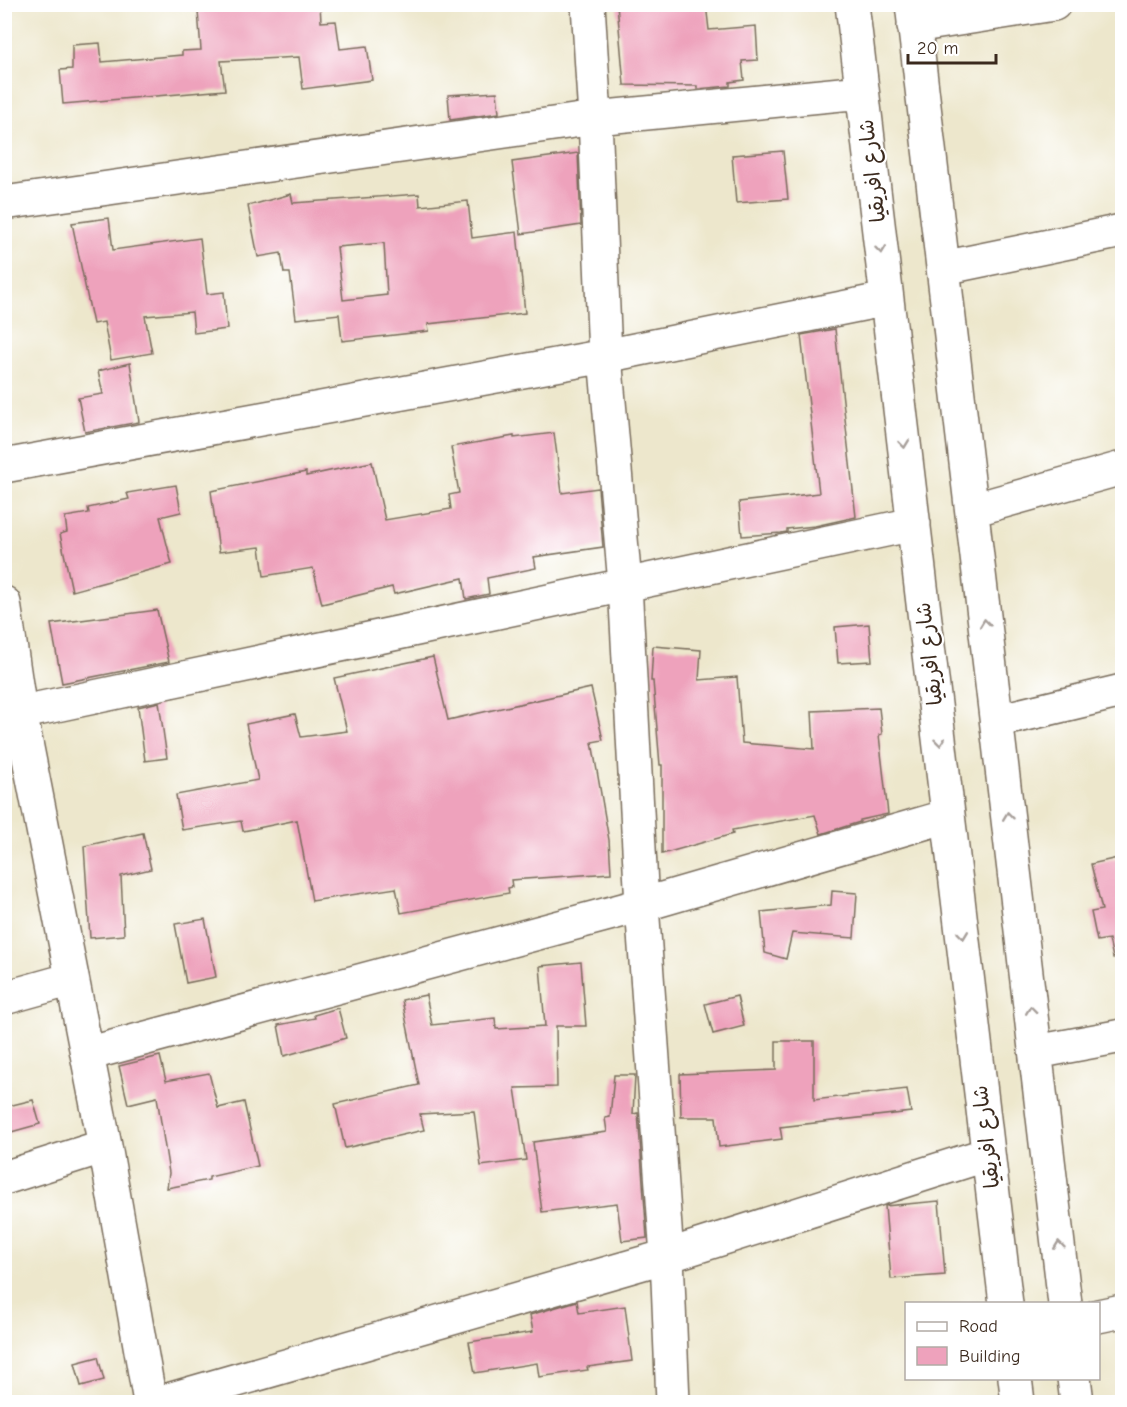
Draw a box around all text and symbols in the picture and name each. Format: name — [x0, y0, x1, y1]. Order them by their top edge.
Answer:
scale bar — [908, 27, 996, 65]
text: 20 m — [917, 38, 958, 59]
street label: شارع افريقيا — [854, 118, 893, 224]
one-way arrow — [874, 246, 887, 255]
one-way arrow — [897, 439, 910, 448]
street label: شارع افريقيا — [911, 601, 950, 707]
one-way arrow — [979, 618, 992, 627]
one-way arrow — [933, 737, 945, 746]
one-way arrow — [1002, 812, 1015, 821]
one-way arrow — [956, 931, 968, 940]
one-way arrow — [1025, 1005, 1037, 1015]
street label: شارع افريقيا — [968, 1084, 1007, 1190]
one-way arrow — [1053, 1241, 1065, 1250]
legend — [905, 1302, 1100, 1380]
text: Road — [959, 1316, 998, 1337]
text: Building — [959, 1346, 1021, 1367]

